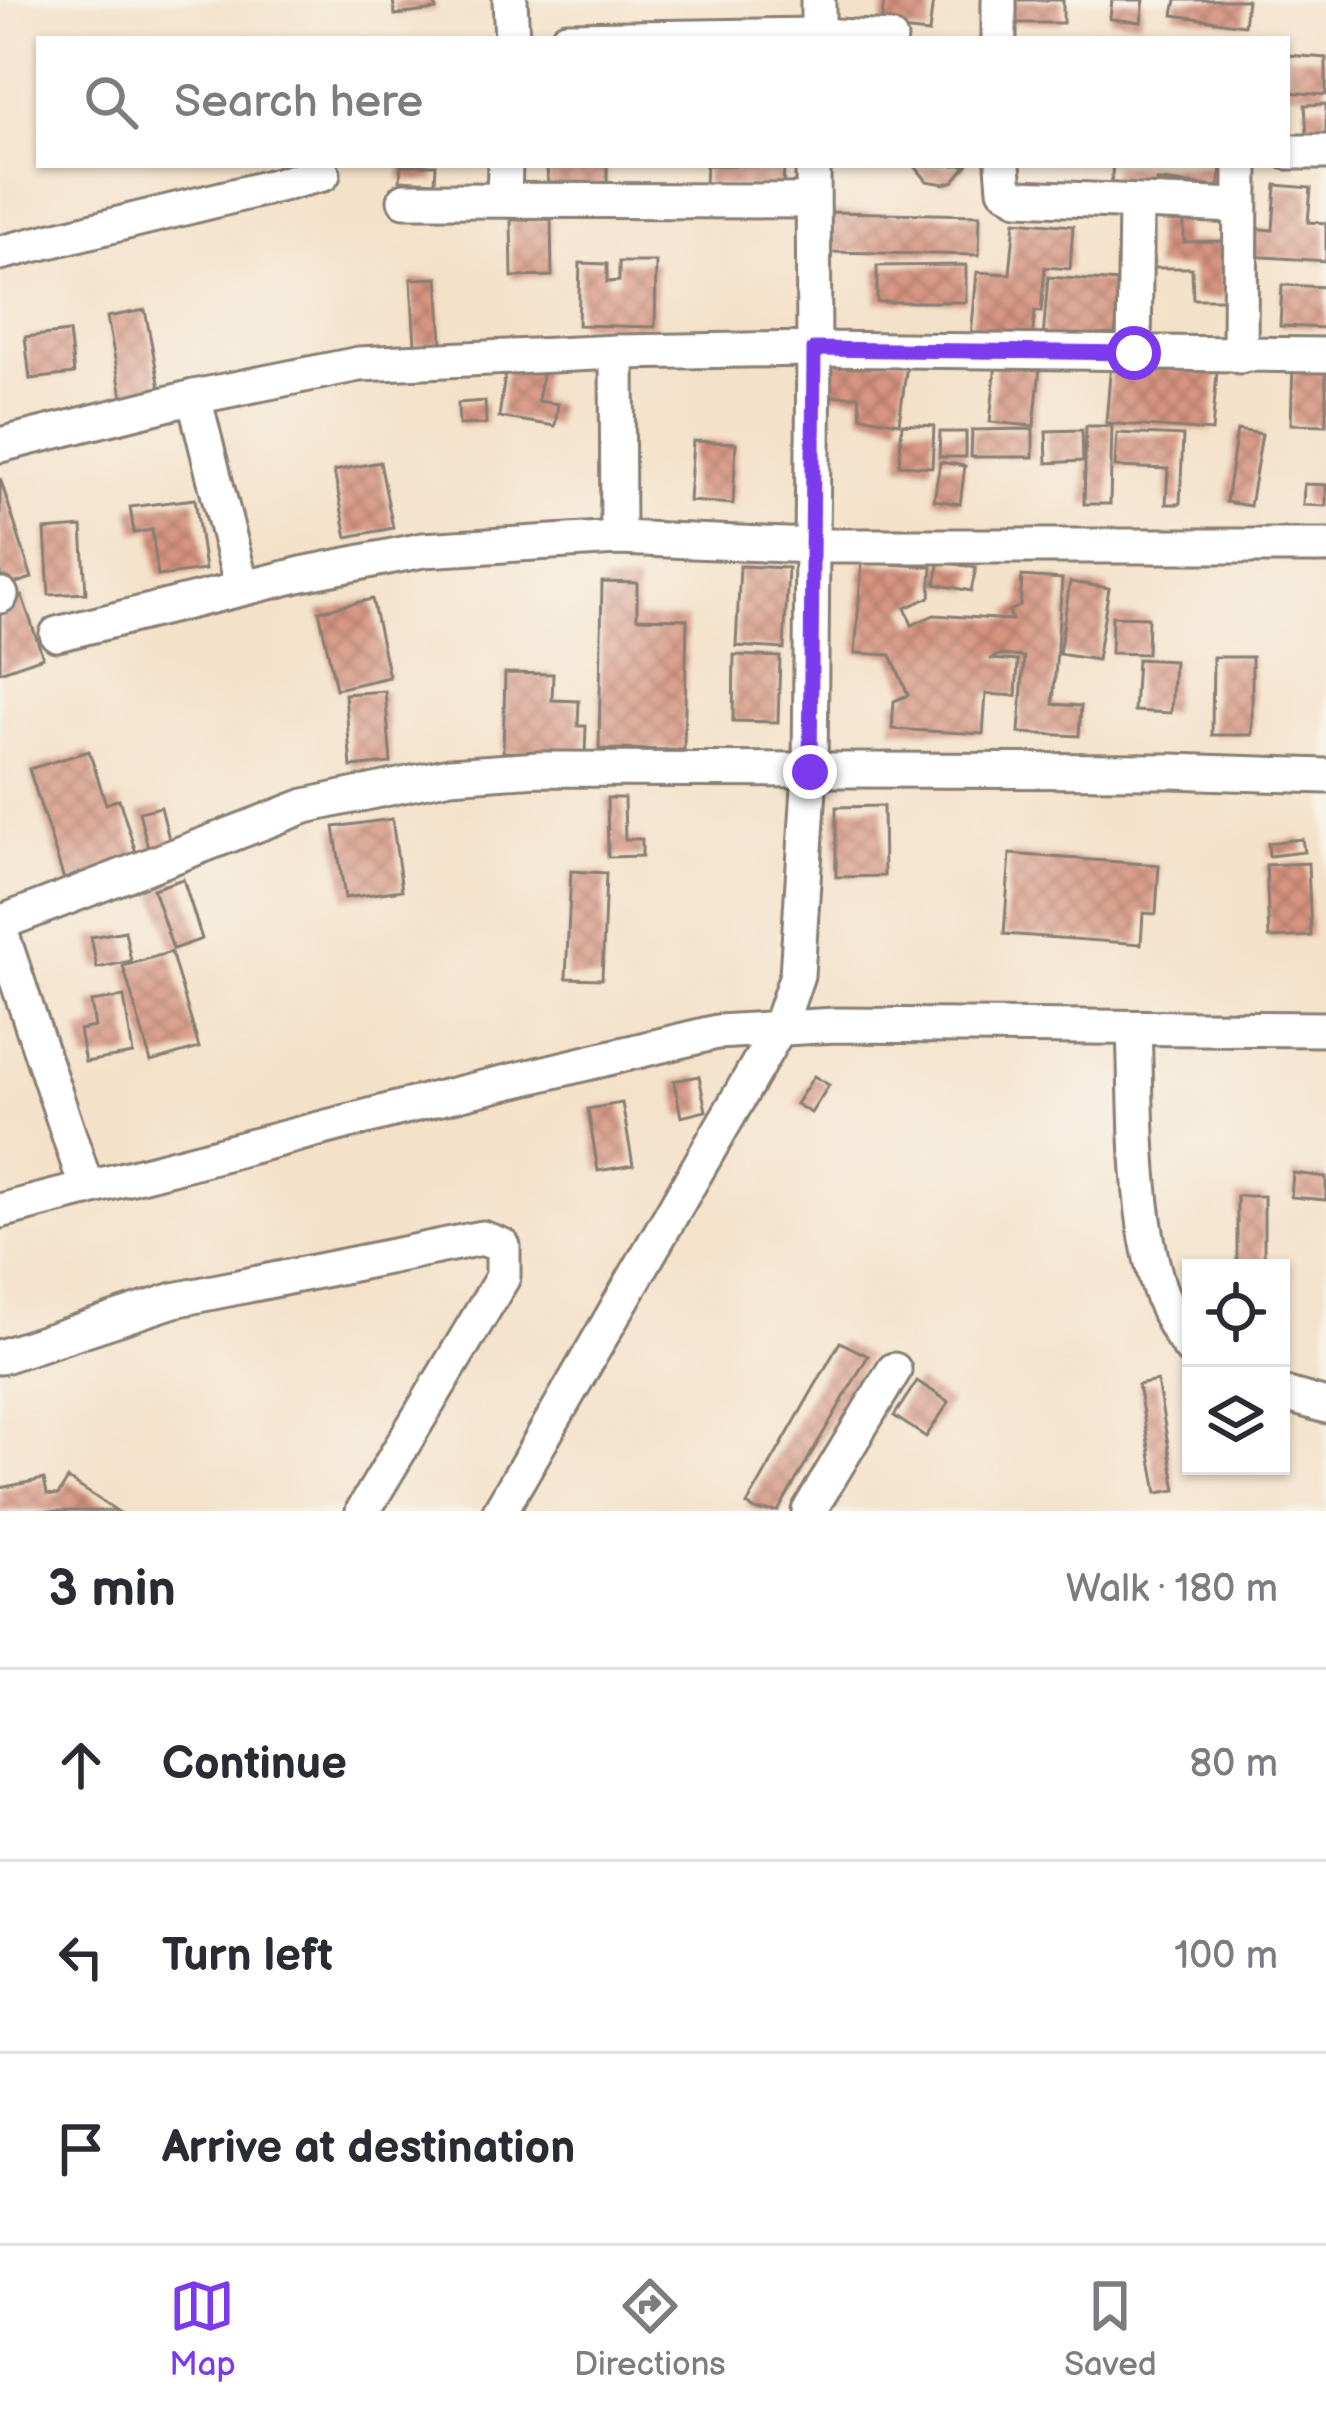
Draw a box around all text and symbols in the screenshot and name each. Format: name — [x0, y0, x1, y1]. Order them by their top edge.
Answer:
search box — [36, 36, 1290, 168]
icon: search — [78, 69, 144, 135]
text: Search here — [174, 75, 423, 130]
route start — [1107, 326, 1161, 380]
route end — [783, 745, 837, 799]
map controls — [1182, 1259, 1290, 1475]
button: locate — [1182, 1259, 1290, 1367]
button: layers — [1182, 1367, 1290, 1475]
text: 3 min — [48, 1559, 176, 1620]
text: Walk · 180 m — [1066, 1566, 1278, 1613]
icon: ahead — [48, 1732, 114, 1798]
text: Continue — [162, 1737, 347, 1792]
text: 80 m — [1190, 1741, 1278, 1788]
icon: left — [48, 1924, 114, 1990]
text: Turn left — [162, 1929, 333, 1984]
text: 100 m — [1174, 1933, 1278, 1980]
icon: arrive — [48, 2116, 114, 2182]
text: Arrive at destination — [162, 2121, 575, 2176]
tab: Map — [169, 2273, 236, 2385]
tab: Directions — [574, 2273, 726, 2385]
tab: Saved — [1064, 2273, 1157, 2385]

